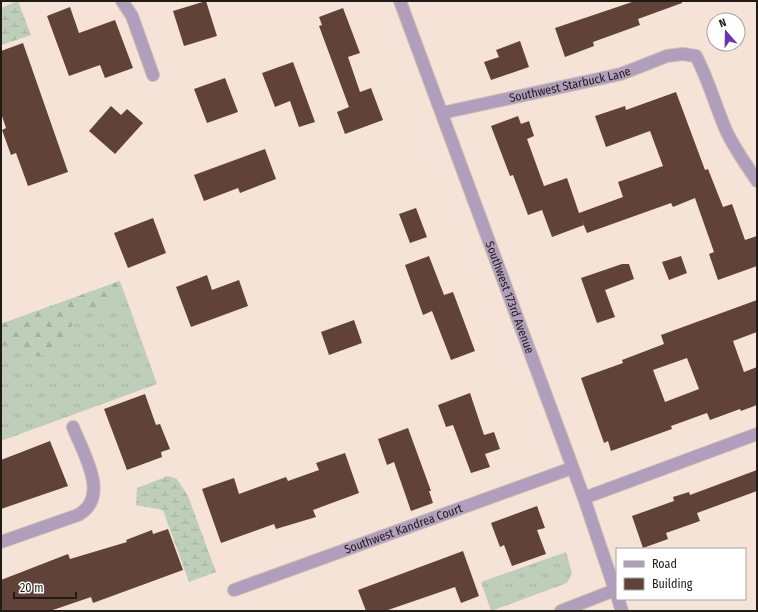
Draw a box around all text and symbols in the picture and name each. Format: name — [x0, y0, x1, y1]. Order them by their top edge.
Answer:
north arrow — [706, 12, 746, 52]
text: N — [717, 16, 728, 30]
street label: Southwest Starbuck Lane — [508, 64, 633, 105]
street label: Southwest 173rd Avenue — [483, 239, 537, 355]
street label: Southwest Kandrea Court — [342, 501, 464, 557]
legend — [616, 548, 746, 600]
text: Road — [652, 557, 677, 571]
scale bar — [14, 574, 76, 600]
text: Building — [652, 577, 693, 591]
text: 20 m — [20, 581, 44, 595]

